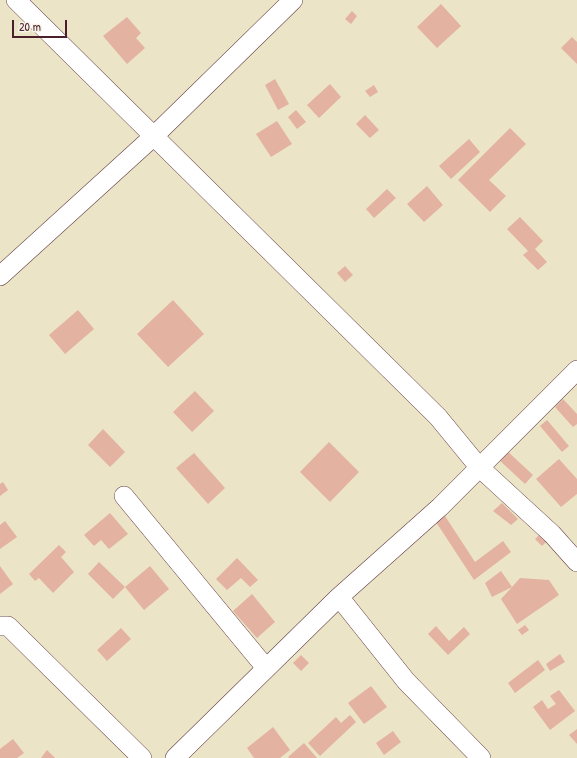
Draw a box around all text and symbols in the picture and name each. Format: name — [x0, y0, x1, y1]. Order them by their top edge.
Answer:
scale bar — [14, 12, 69, 38]
text: 20 m — [19, 18, 41, 35]

